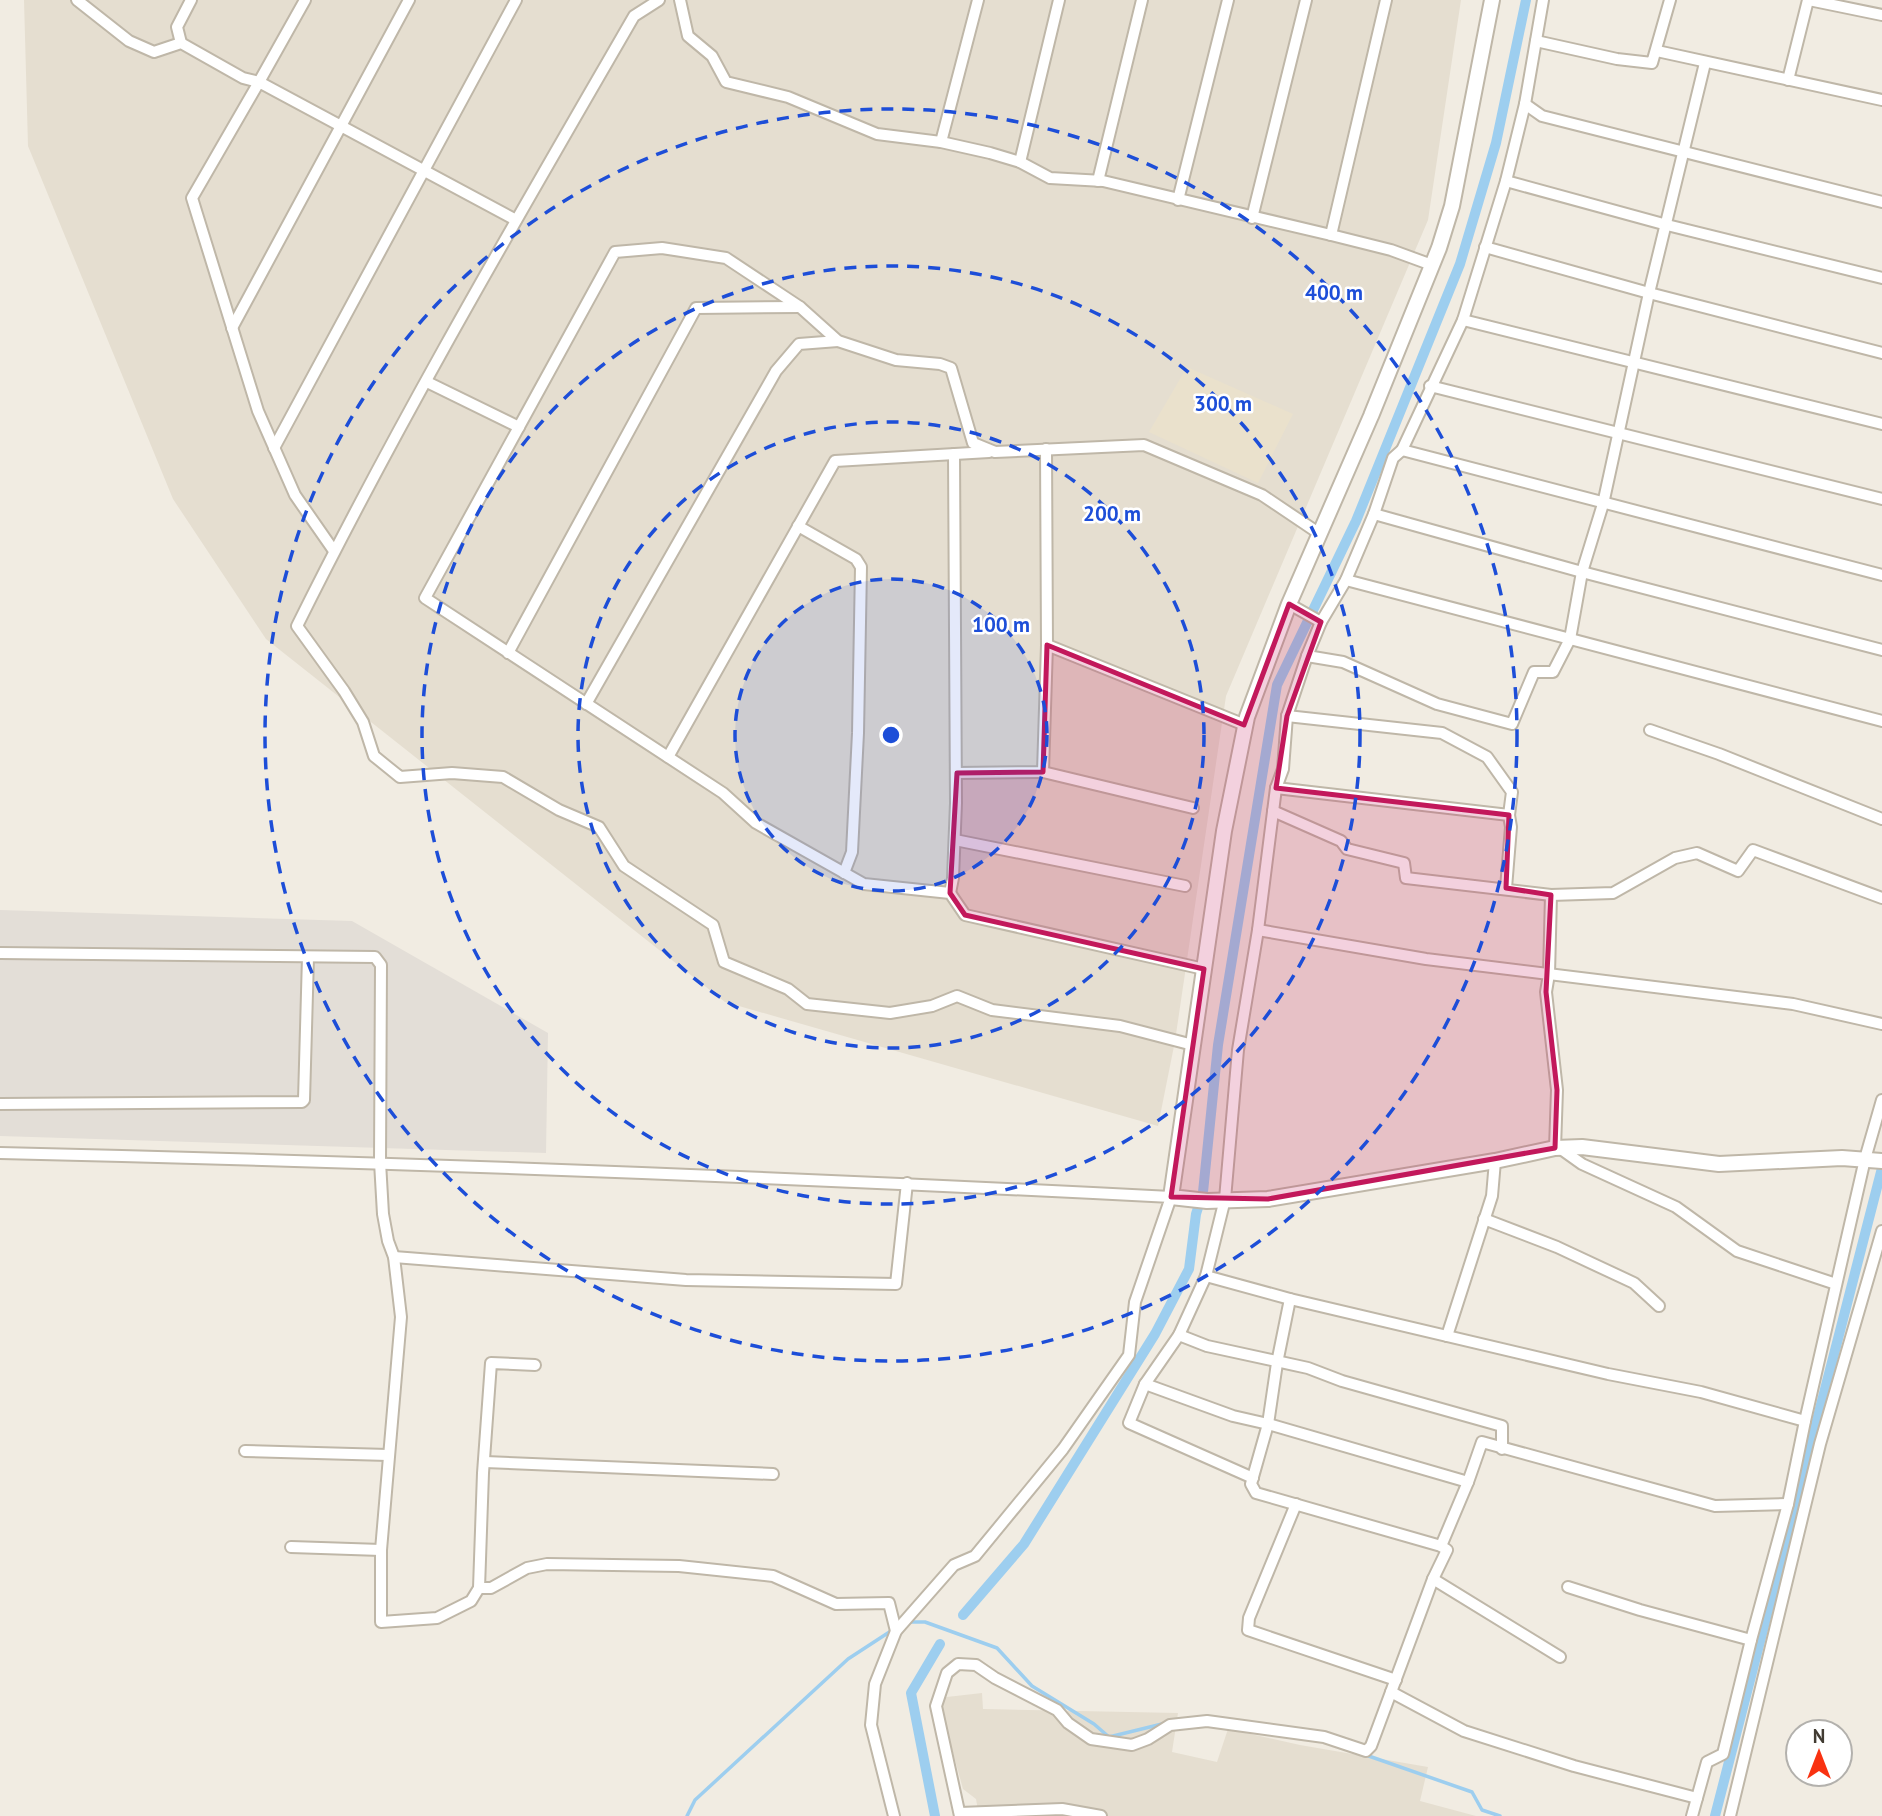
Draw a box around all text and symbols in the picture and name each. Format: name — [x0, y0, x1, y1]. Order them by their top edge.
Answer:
text: 400 m — [1305, 279, 1363, 306]
text: 300 m — [1194, 390, 1252, 417]
text: 200 m — [1083, 500, 1141, 527]
text: 100 m — [972, 611, 1030, 638]
centre of rings — [879, 723, 903, 747]
north arrow — [1784, 1718, 1854, 1788]
text: N — [1813, 1724, 1825, 1748]

